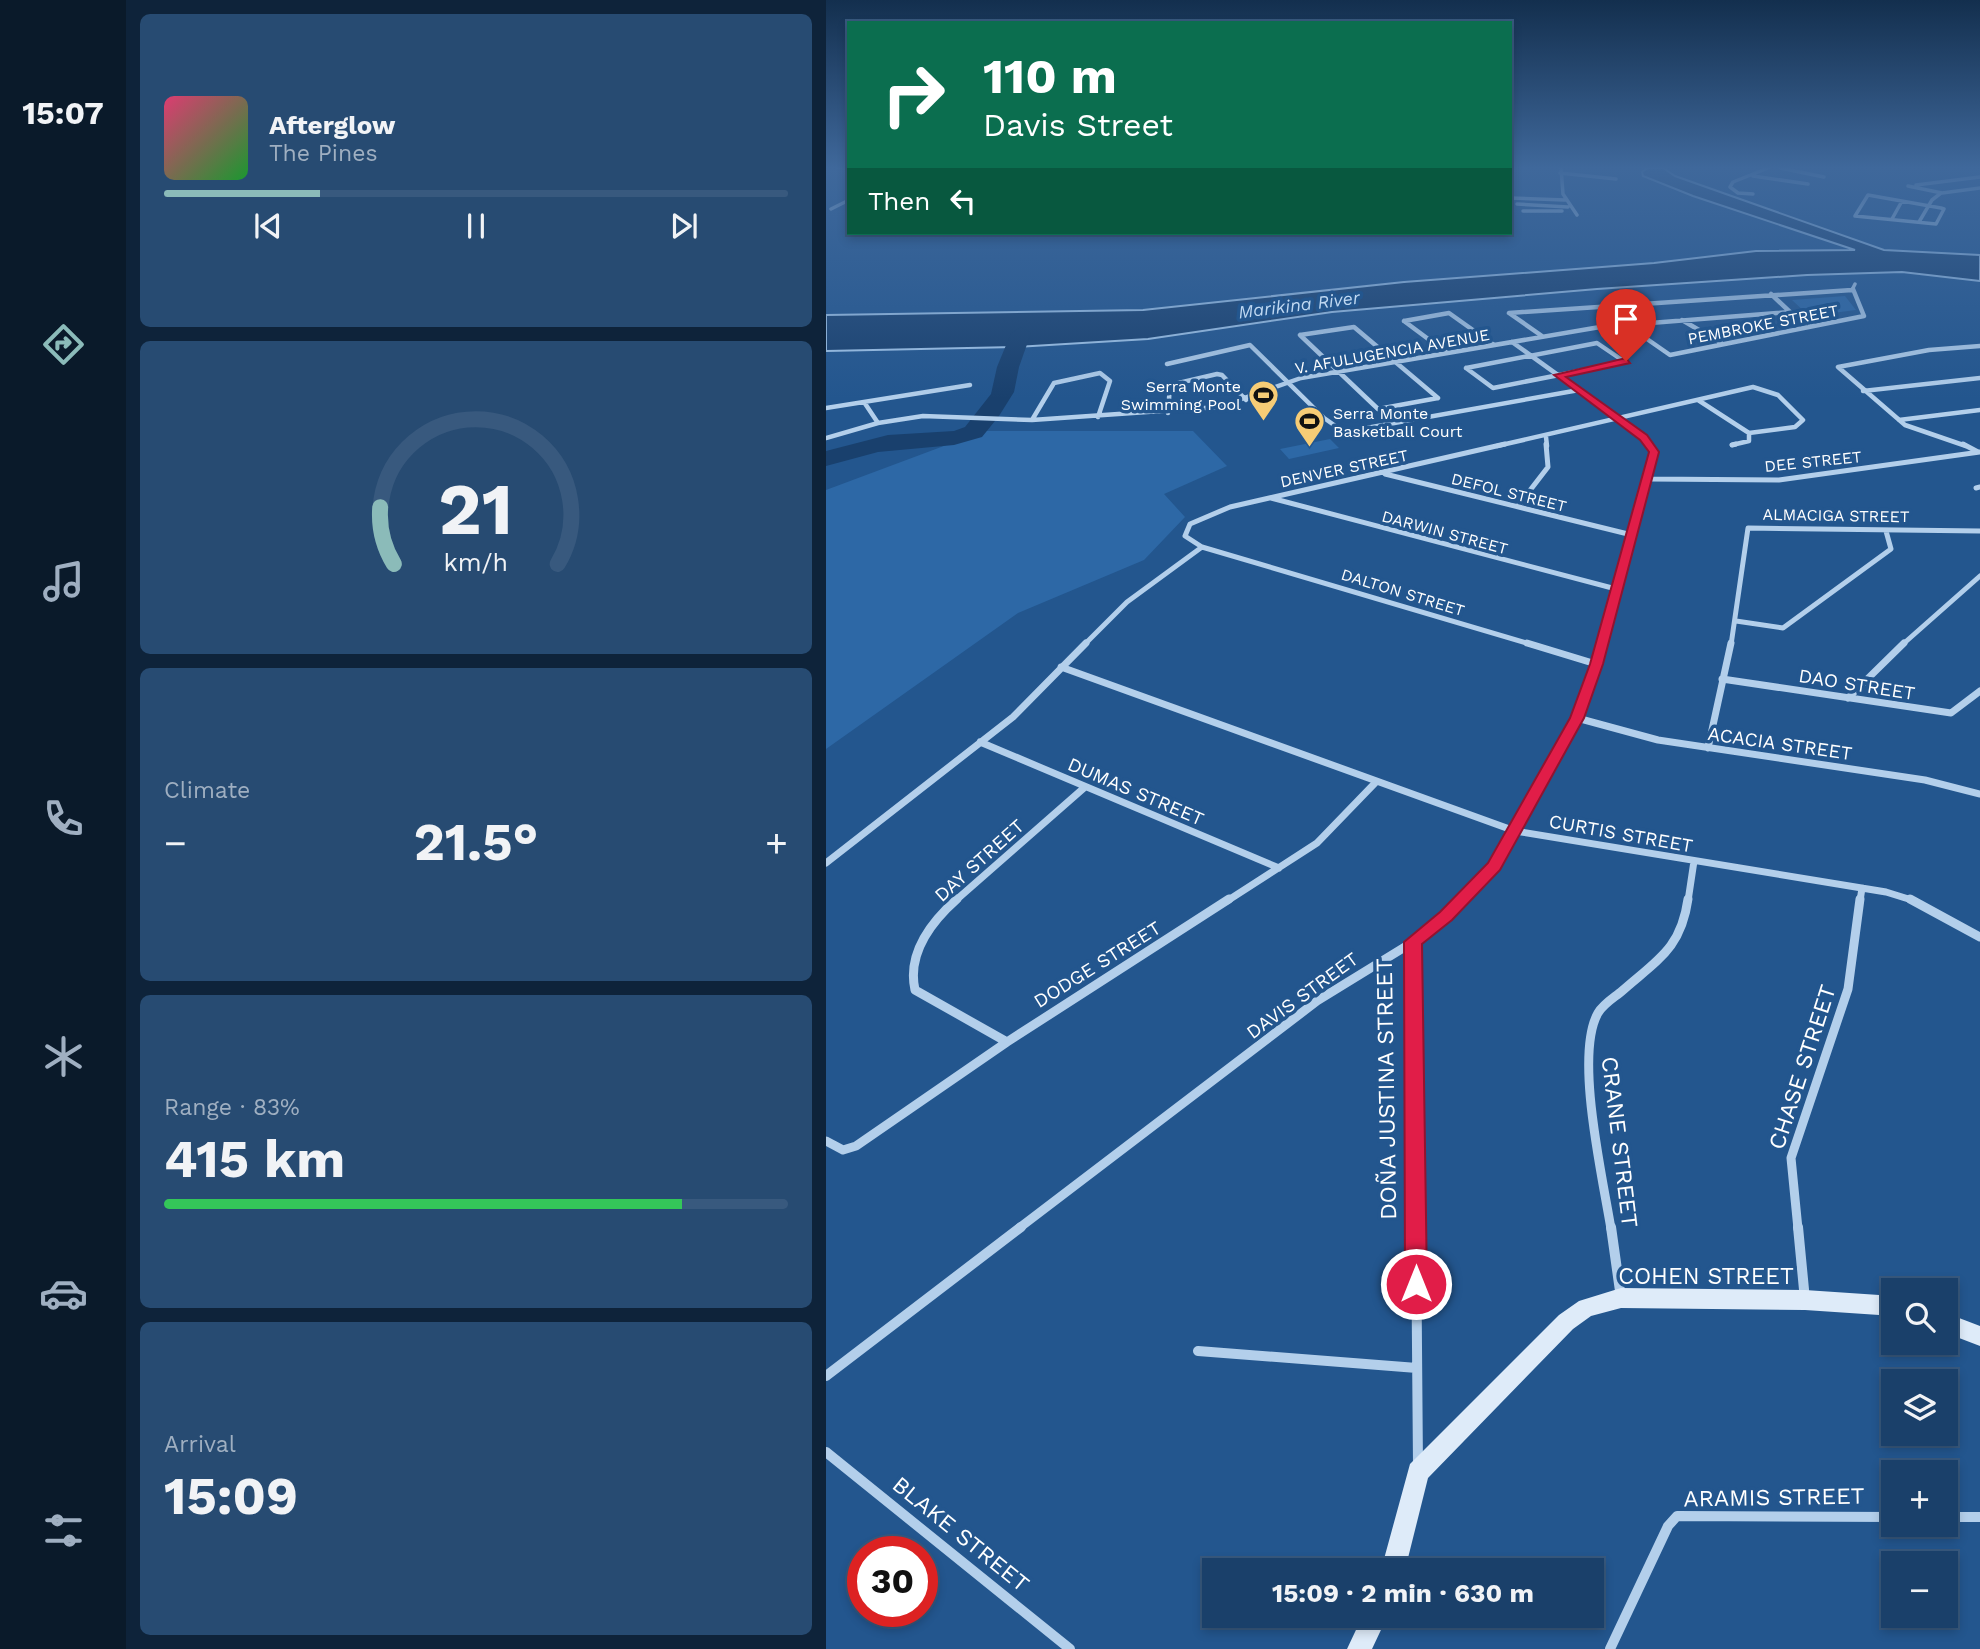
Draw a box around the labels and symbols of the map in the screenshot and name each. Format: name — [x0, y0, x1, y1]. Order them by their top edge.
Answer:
water label: Marikina River — [1237, 286, 1362, 322]
pin — [1596, 289, 1656, 361]
street label: PEMBROKE STREET — [1686, 301, 1840, 348]
street label: V. AFULUGENCIA AVENUE — [1293, 325, 1491, 378]
place label: Serra Monte Swimming Pool — [1121, 377, 1241, 414]
sports icon: Serra Monte Swimming Pool — [1247, 378, 1281, 422]
place label: Serra Monte Basketball Court — [1333, 404, 1463, 441]
sports icon: Serra Monte Basketball Court — [1293, 405, 1327, 449]
street label: DENVER STREET — [1278, 446, 1410, 491]
street label: DEE STREET — [1764, 447, 1863, 476]
street label: DEFOL STREET — [1449, 469, 1569, 516]
street label: ALMACIGA STREET — [1762, 505, 1910, 526]
street label: DARWIN STREET — [1380, 507, 1510, 559]
street label: DALTON STREET — [1339, 565, 1467, 620]
street label: DAO STREET — [1797, 664, 1917, 705]
street label: ACACIA STREET — [1706, 722, 1854, 765]
street label: DUMAS STREET — [1064, 752, 1207, 831]
street label: CURTIS STREET — [1547, 809, 1695, 857]
street label: DAY STREET — [930, 814, 1029, 907]
street label: DODGE STREET — [1030, 916, 1165, 1013]
street label: DAVIS STREET — [1242, 947, 1363, 1044]
street label: DOÑA JUSTINA STREET — [1371, 958, 1402, 1220]
street label: CHASE STREET — [1763, 981, 1842, 1153]
street label: CRANE STREET — [1596, 1055, 1643, 1229]
position arrow — [1379, 1247, 1453, 1321]
street label: COHEN STREET — [1618, 1263, 1794, 1290]
street label: BLAKE STREET — [887, 1471, 1035, 1598]
street label: ARAMIS STREET — [1683, 1482, 1865, 1513]
speed limit sign: 30 — [847, 1536, 938, 1627]

